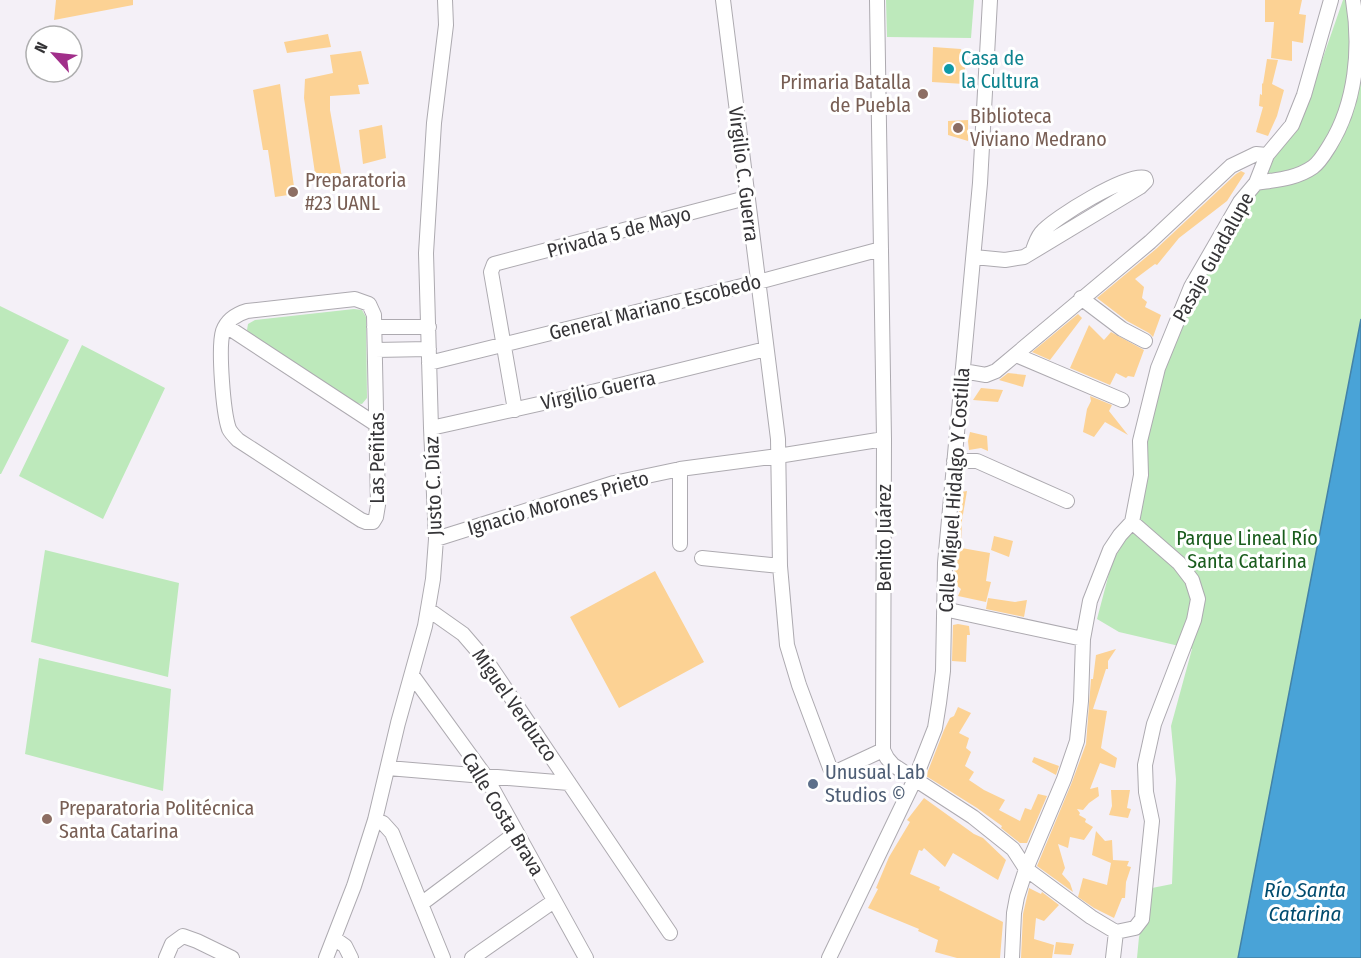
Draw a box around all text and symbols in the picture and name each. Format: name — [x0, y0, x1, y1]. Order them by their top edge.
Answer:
north arrow — [24, 24, 84, 84]
text: N — [30, 39, 52, 56]
place label: Casa de la Cultura — [961, 46, 1039, 93]
marker: Casa de la Cultura — [942, 62, 956, 76]
place label: Primaria Batalla de Puebla — [780, 70, 911, 117]
marker: Primaria Batalla de Puebla — [916, 87, 930, 101]
place label: Biblioteca Viviano Medrano — [970, 104, 1107, 151]
street label: Virgilio C. Guerra — [724, 105, 764, 243]
marker: Biblioteca Viviano Medrano — [951, 121, 965, 135]
place label: Preparatoria #23 UANL — [305, 168, 406, 215]
marker: Preparatoria #23 UANL — [286, 185, 300, 199]
street label: Pasaje Guadalupe — [1167, 188, 1259, 326]
street label: Privada 5 de Mayo — [544, 201, 694, 263]
street label: General Mariano Escobedo — [547, 269, 763, 345]
street label: Virgilio Guerra — [538, 365, 658, 415]
street label: Calle Miguel Hidalgo Y Costilla — [933, 367, 975, 613]
street label: Las Peñitas — [365, 412, 389, 504]
street label: Justo C. Díaz — [419, 436, 447, 536]
street label: Ignacio Morones Prieto — [464, 466, 652, 540]
street label: Benito Juárez — [872, 484, 896, 592]
park label: Parque Lineal Río Santa Catarina — [1176, 526, 1318, 573]
street label: Miguel Verduzco — [467, 644, 563, 766]
street label: Calle Costa Brava — [457, 748, 549, 880]
place label: Unusual Lab Studios © — [825, 760, 926, 807]
marker: Unusual Lab Studios © — [806, 777, 820, 791]
place label: Preparatoria Politécnica Santa Catarina — [59, 796, 254, 843]
marker: Preparatoria Politécnica Santa Catarina — [40, 812, 54, 826]
water label: Río Santa Catarina — [1264, 877, 1346, 927]

